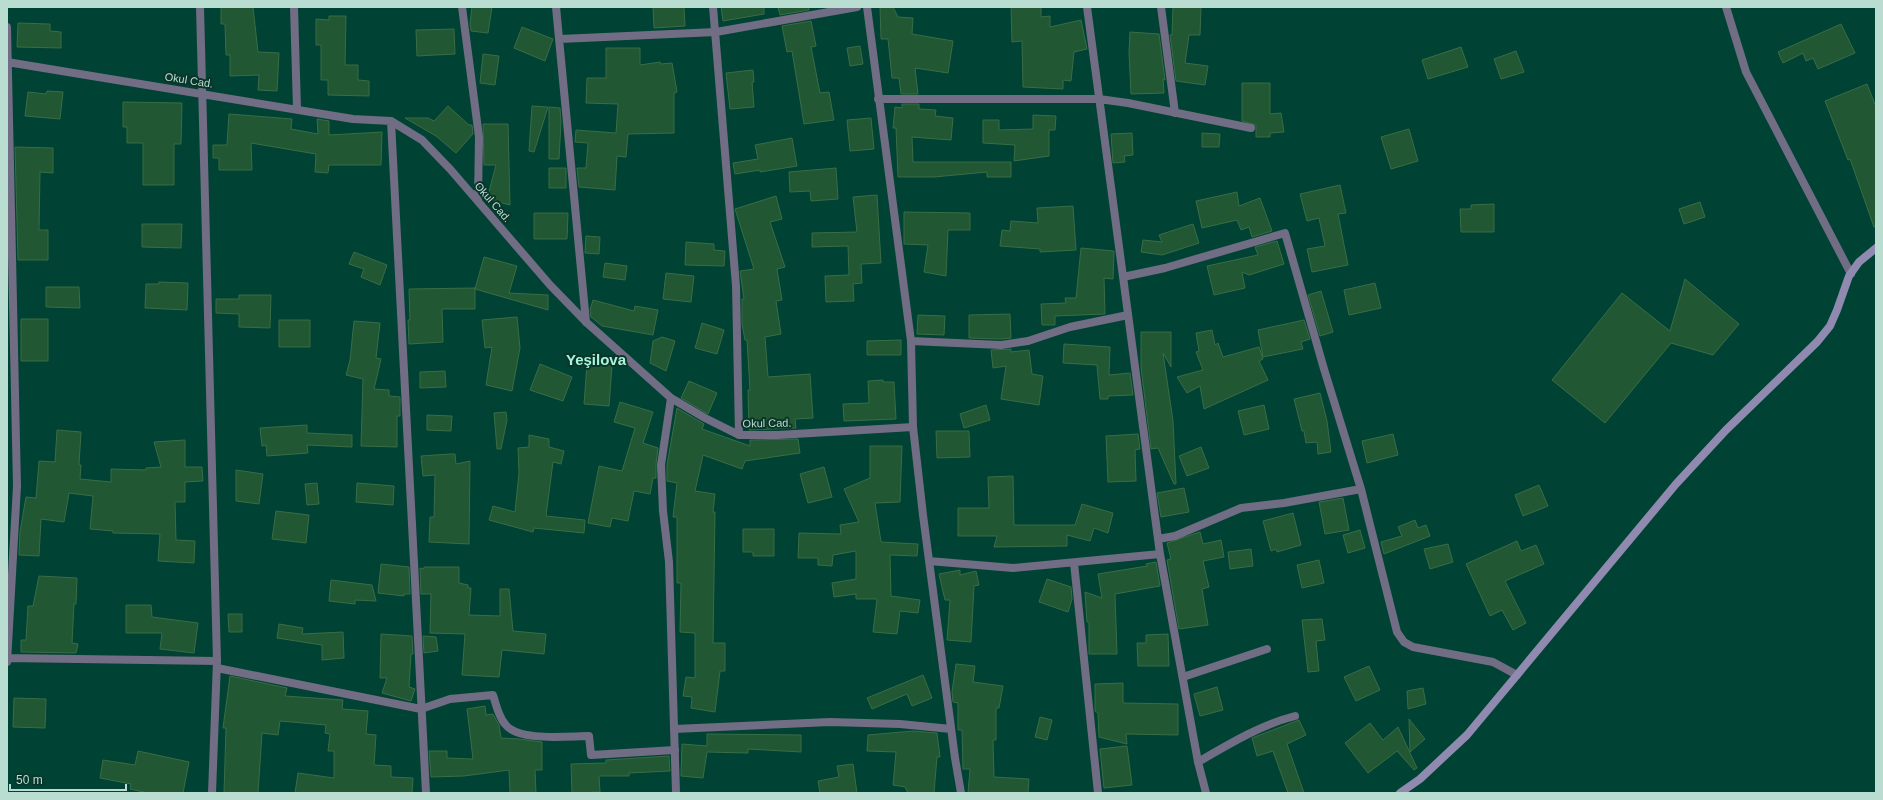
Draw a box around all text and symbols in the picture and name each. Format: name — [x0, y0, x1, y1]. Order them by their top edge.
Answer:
street label: Okul Cad. — [164, 70, 214, 90]
street label: Okul Cad. — [472, 180, 514, 224]
district label: Yeşilova — [566, 351, 627, 368]
street label: Okul Cad. — [742, 417, 792, 429]
scale bar — [10, 766, 126, 792]
text: 50 m — [16, 773, 43, 787]

